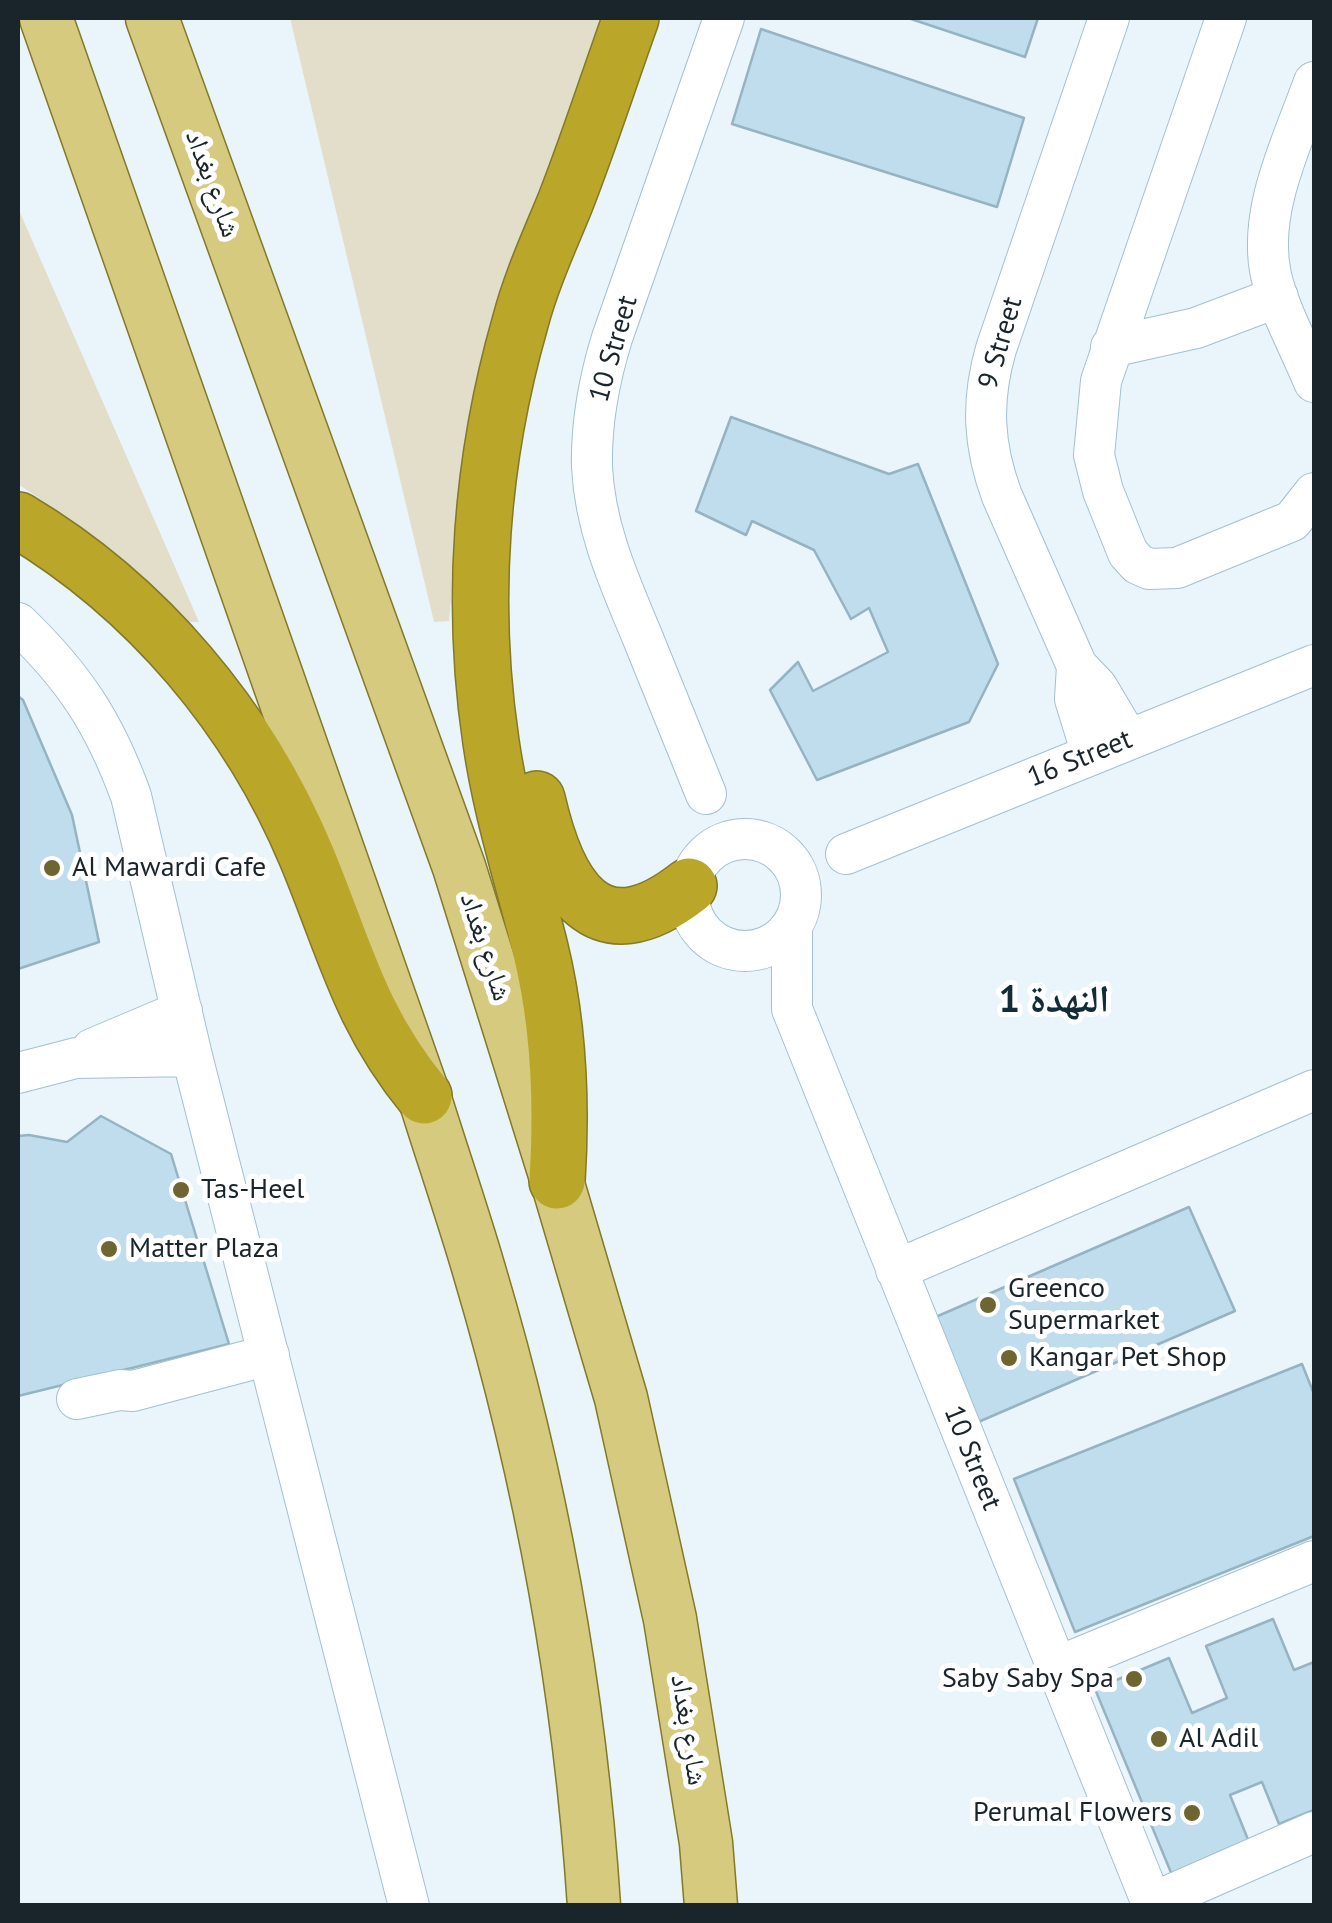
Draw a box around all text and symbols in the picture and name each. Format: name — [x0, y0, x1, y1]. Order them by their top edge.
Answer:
street label: شارع بغداد — [177, 126, 247, 242]
street label: 10 Street — [583, 292, 645, 406]
street label: 9 Street — [972, 293, 1030, 393]
street label: 16 Street — [1023, 723, 1137, 795]
place label: Al Mawardi Cafe — [72, 851, 266, 885]
marker: Al Mawardi Cafe — [41, 857, 63, 879]
street label: شارع بغداد — [452, 889, 518, 1005]
district label: النهدة 1 — [999, 978, 1109, 1024]
place label: Tas-Heel — [201, 1173, 304, 1207]
marker: Tas-Heel — [170, 1179, 192, 1201]
place label: Matter Plaza — [129, 1232, 279, 1266]
marker: Matter Plaza — [98, 1238, 120, 1260]
place label: Greenco Supermarket — [1008, 1272, 1160, 1338]
marker: Greenco Supermarket — [977, 1294, 999, 1316]
place label: Kangar Pet Shop — [1029, 1341, 1227, 1375]
marker: Kangar Pet Shop — [998, 1347, 1020, 1369]
street label: 10 Street — [936, 1401, 1008, 1515]
place label: Saby Saby Spa — [942, 1662, 1114, 1696]
marker: Saby Saby Spa — [1123, 1668, 1145, 1690]
street label: شارع بغداد — [663, 1672, 713, 1788]
place label: Al Adil — [1179, 1722, 1258, 1756]
marker: Al Adil — [1148, 1728, 1170, 1750]
place label: Perumal Flowers — [973, 1796, 1172, 1830]
marker: Perumal Flowers — [1181, 1802, 1203, 1824]

